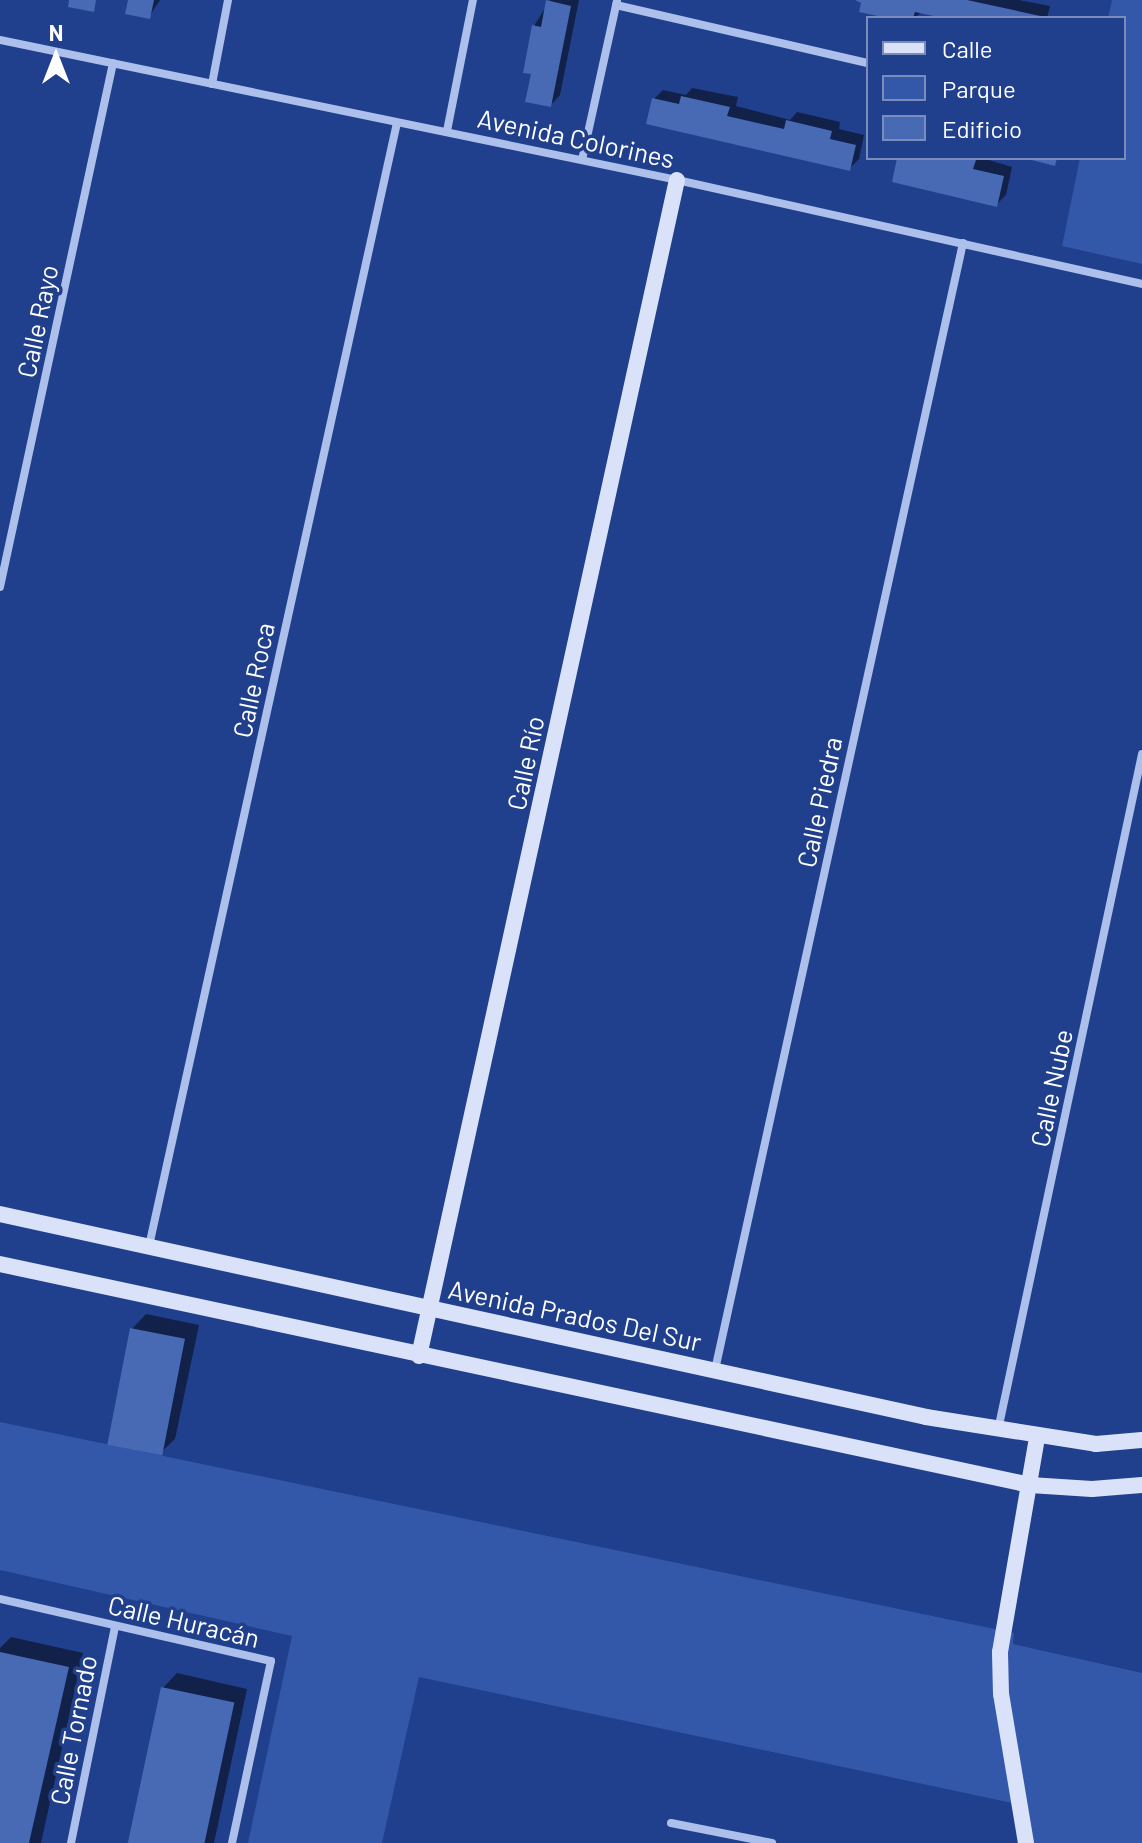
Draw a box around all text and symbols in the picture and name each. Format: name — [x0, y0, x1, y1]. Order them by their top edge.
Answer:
north arrow — [16, 16, 96, 96]
legend — [866, 16, 1126, 160]
text: N — [49, 19, 63, 45]
text: Calle — [942, 34, 993, 63]
text: Parque — [942, 74, 1016, 103]
street label: Avenida Colorines — [475, 102, 677, 174]
text: Edificio — [942, 114, 1022, 143]
street label: Calle Rayo — [10, 262, 64, 380]
street label: Calle Roca — [226, 620, 280, 740]
street label: Calle Río — [500, 713, 550, 813]
street label: Calle Piedra — [790, 734, 848, 870]
street label: Calle Nube — [1023, 1026, 1079, 1150]
street label: Avenida Prados Del Sur — [446, 1273, 704, 1357]
street label: Calle Huracán — [105, 1588, 263, 1654]
street label: Calle Tornado — [43, 1652, 103, 1808]

